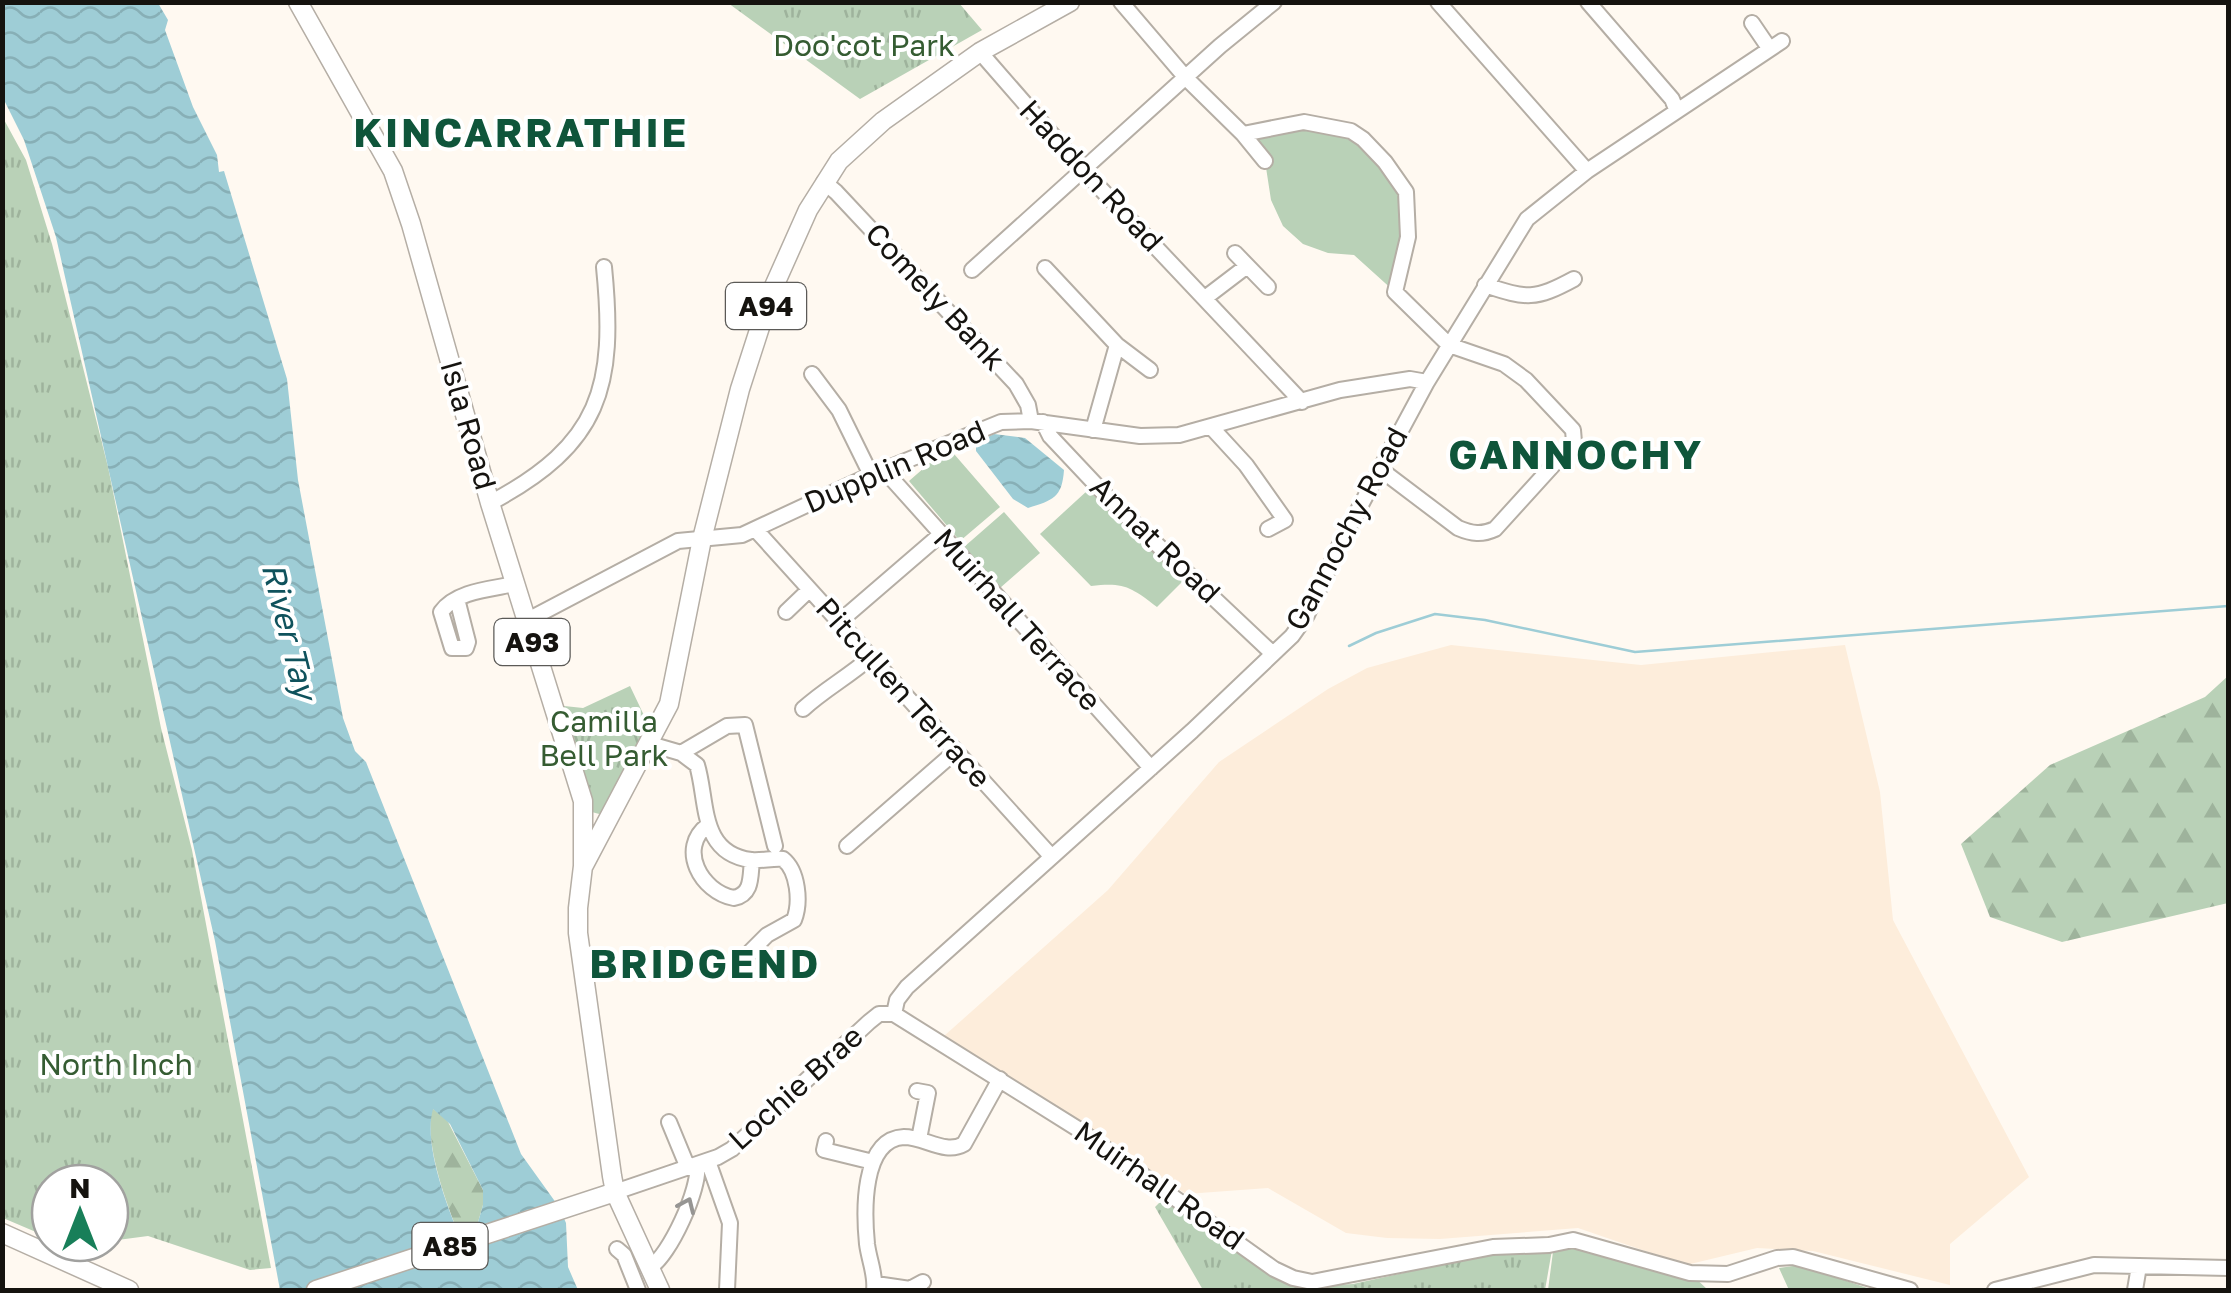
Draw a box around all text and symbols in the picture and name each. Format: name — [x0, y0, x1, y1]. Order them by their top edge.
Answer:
park label: Doo'cot Park — [773, 27, 955, 63]
street label: Haddon Road — [1012, 92, 1171, 259]
district label: KINCARRATHIE — [353, 108, 689, 156]
street label: Comely Bank — [858, 215, 1013, 377]
road number: A94 — [726, 283, 806, 329]
street label: Isla Road — [433, 356, 505, 494]
street label: Dupplin Road — [799, 412, 991, 520]
street label: Gannochy Road — [1277, 421, 1415, 636]
district label: GANNOCHY — [1448, 430, 1704, 478]
street label: Annat Road — [1083, 468, 1228, 610]
street label: Muirhall Terrace — [926, 521, 1109, 718]
water label: River Tay — [255, 559, 326, 707]
street label: Pitcullen Terrace — [809, 590, 999, 795]
road number: A93 — [494, 619, 570, 665]
park label: Camilla Bell Park — [539, 703, 669, 773]
district label: BRIDGEND — [589, 939, 821, 987]
street label: Lochie Brae — [721, 1018, 870, 1157]
park label: North Inch — [39, 1046, 193, 1082]
street label: Muirhall Road — [1068, 1113, 1252, 1257]
north arrow — [30, 1163, 130, 1263]
text: N — [69, 1171, 91, 1204]
one-way arrow — [675, 1197, 695, 1215]
road number: A85 — [412, 1223, 488, 1269]

